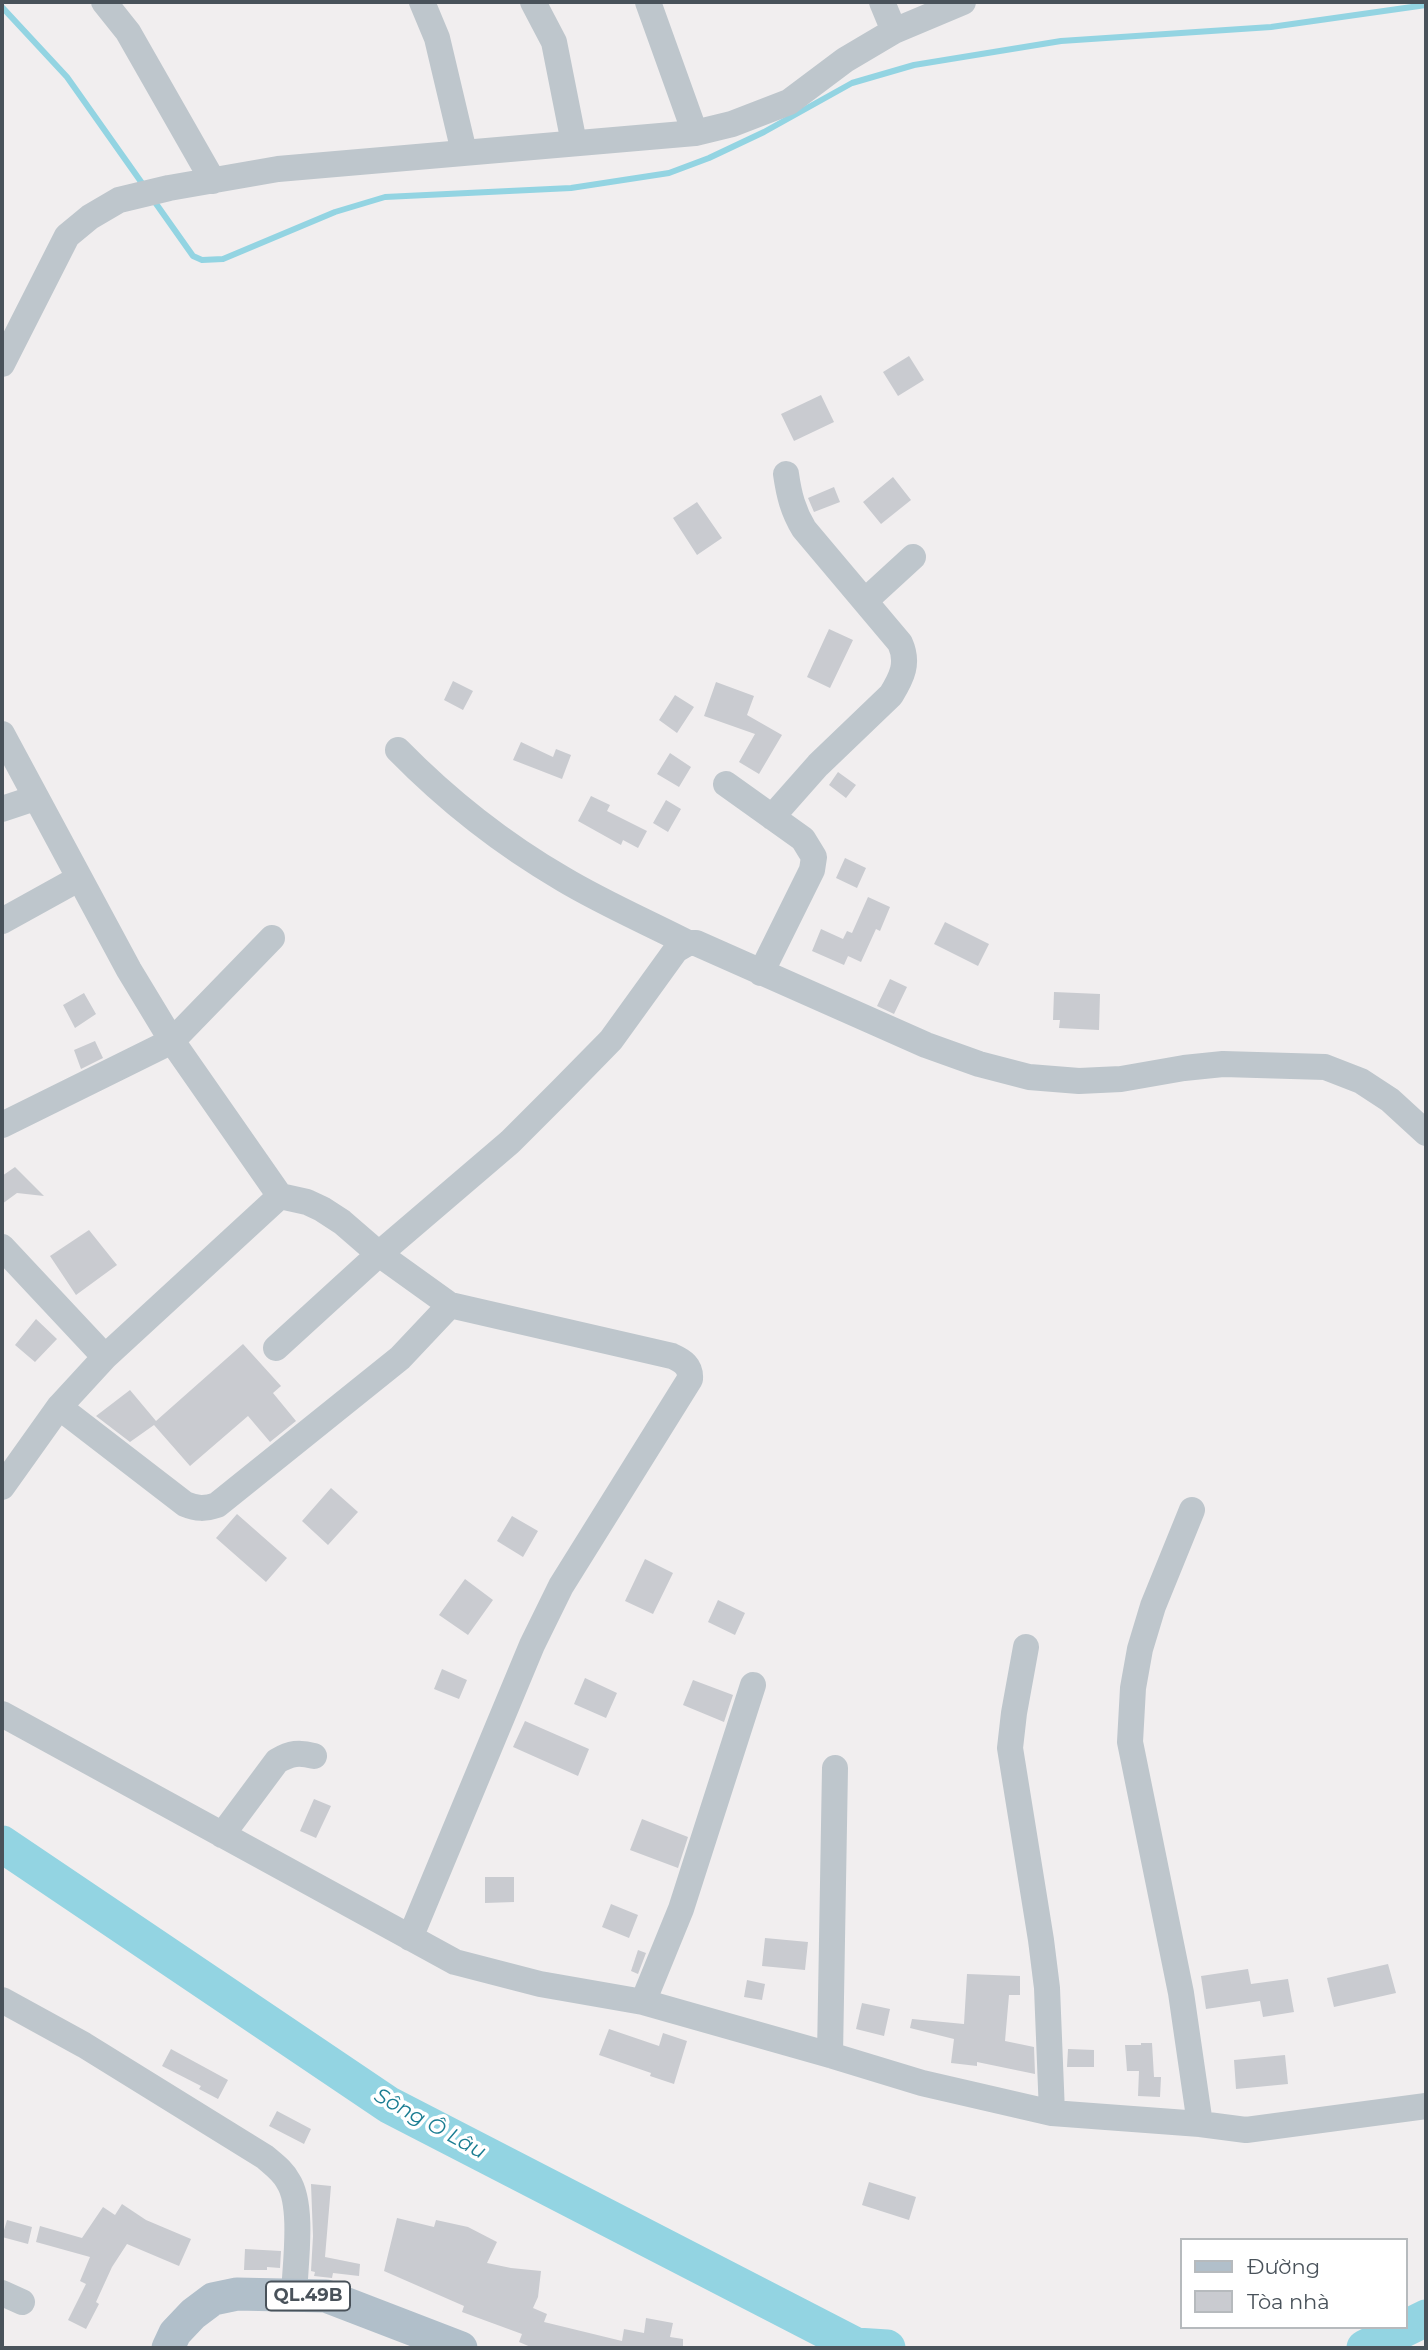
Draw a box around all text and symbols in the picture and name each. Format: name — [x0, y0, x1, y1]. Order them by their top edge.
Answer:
water label: Sông Ô Lâu — [370, 2083, 490, 2165]
legend — [1180, 2238, 1407, 2329]
text: Đường — [1247, 2254, 1320, 2279]
road number: QL.49B — [266, 2282, 350, 2310]
text: Tòa nhà — [1247, 2289, 1330, 2314]

